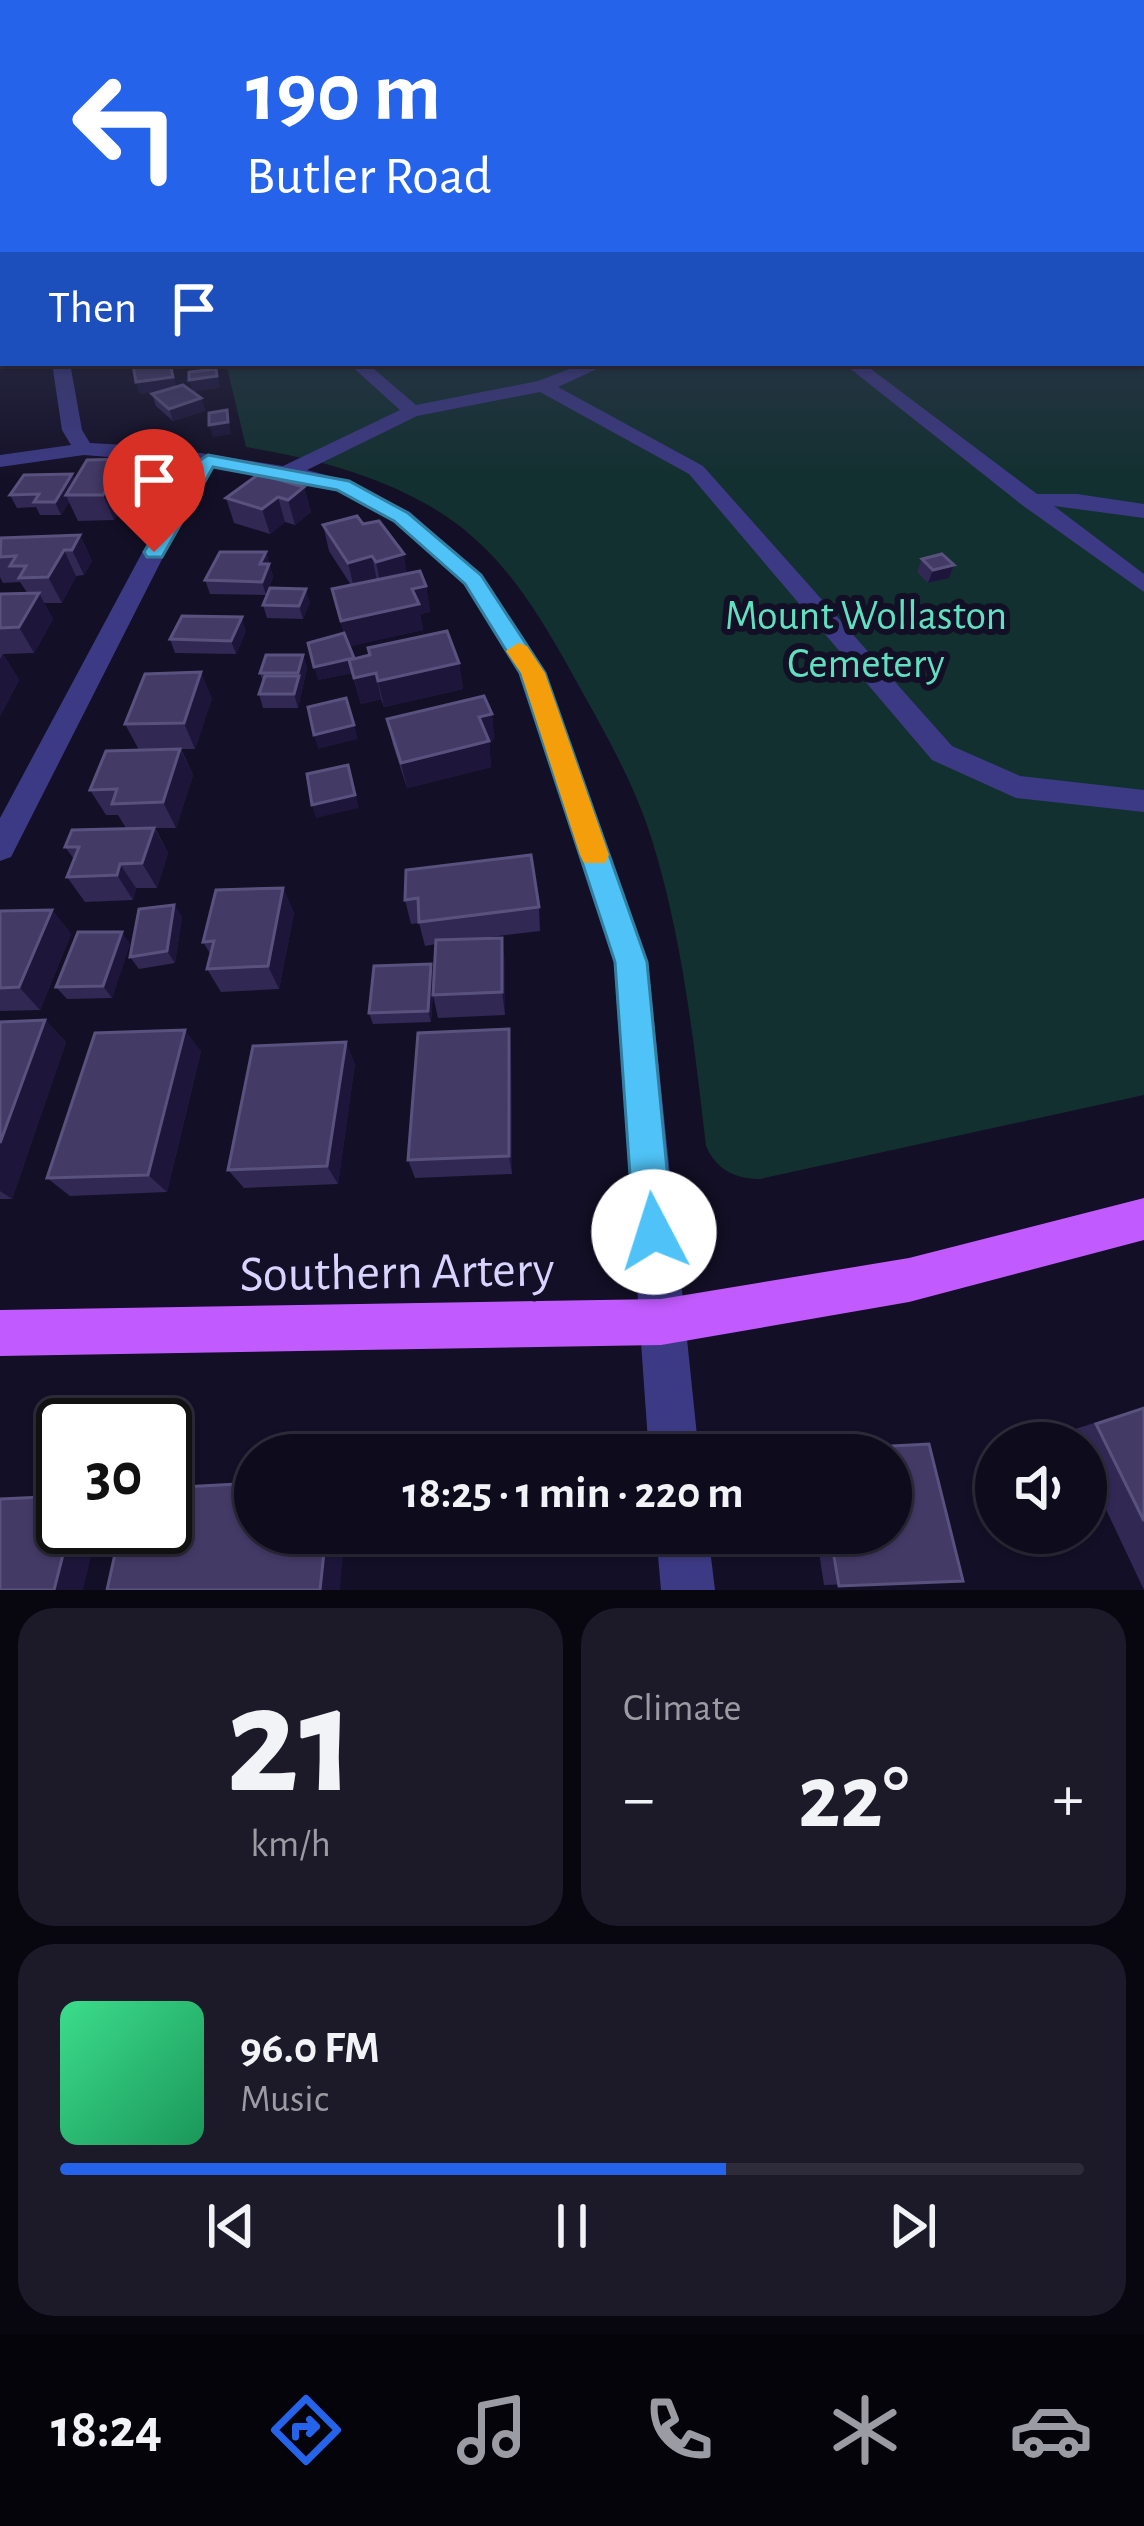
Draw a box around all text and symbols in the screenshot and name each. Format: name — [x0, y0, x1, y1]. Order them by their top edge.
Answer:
icon: left — [48, 48, 204, 204]
text: 190 m — [246, 52, 441, 136]
text: Butler Road — [246, 150, 492, 204]
icon: arrive — [161, 276, 227, 342]
text: Then — [48, 286, 137, 331]
pin — [103, 429, 205, 552]
icon: arrive — [121, 447, 187, 513]
park label: Mount Wollaston Cemetery — [725, 595, 1007, 685]
position arrow — [591, 1169, 717, 1295]
street label: Southern Artery — [239, 1244, 555, 1301]
speed limit sign: 30 — [36, 1398, 192, 1554]
map controls — [975, 1422, 1107, 1554]
button: sound — [975, 1422, 1107, 1554]
text: 18:25 · 1 min · 220 m — [403, 1471, 743, 1516]
text: 21 — [226, 1665, 355, 1821]
text: Climate — [623, 1689, 741, 1728]
text: 22° — [798, 1754, 909, 1844]
text: − — [623, 1766, 655, 1832]
text: + — [1052, 1766, 1084, 1832]
text: km/h — [250, 1825, 331, 1864]
text: 96.0 FM — [240, 2026, 380, 2071]
text: Music — [240, 2080, 329, 2119]
icon: previous — [198, 2193, 264, 2259]
icon: pause — [539, 2193, 605, 2259]
icon: next — [880, 2193, 946, 2259]
icon: directions — [264, 2388, 348, 2472]
icon: music — [450, 2388, 534, 2472]
icon: phone — [637, 2388, 721, 2472]
icon: climate — [823, 2388, 907, 2472]
icon: car — [1009, 2388, 1093, 2472]
text: 18:24 — [51, 2403, 162, 2457]

